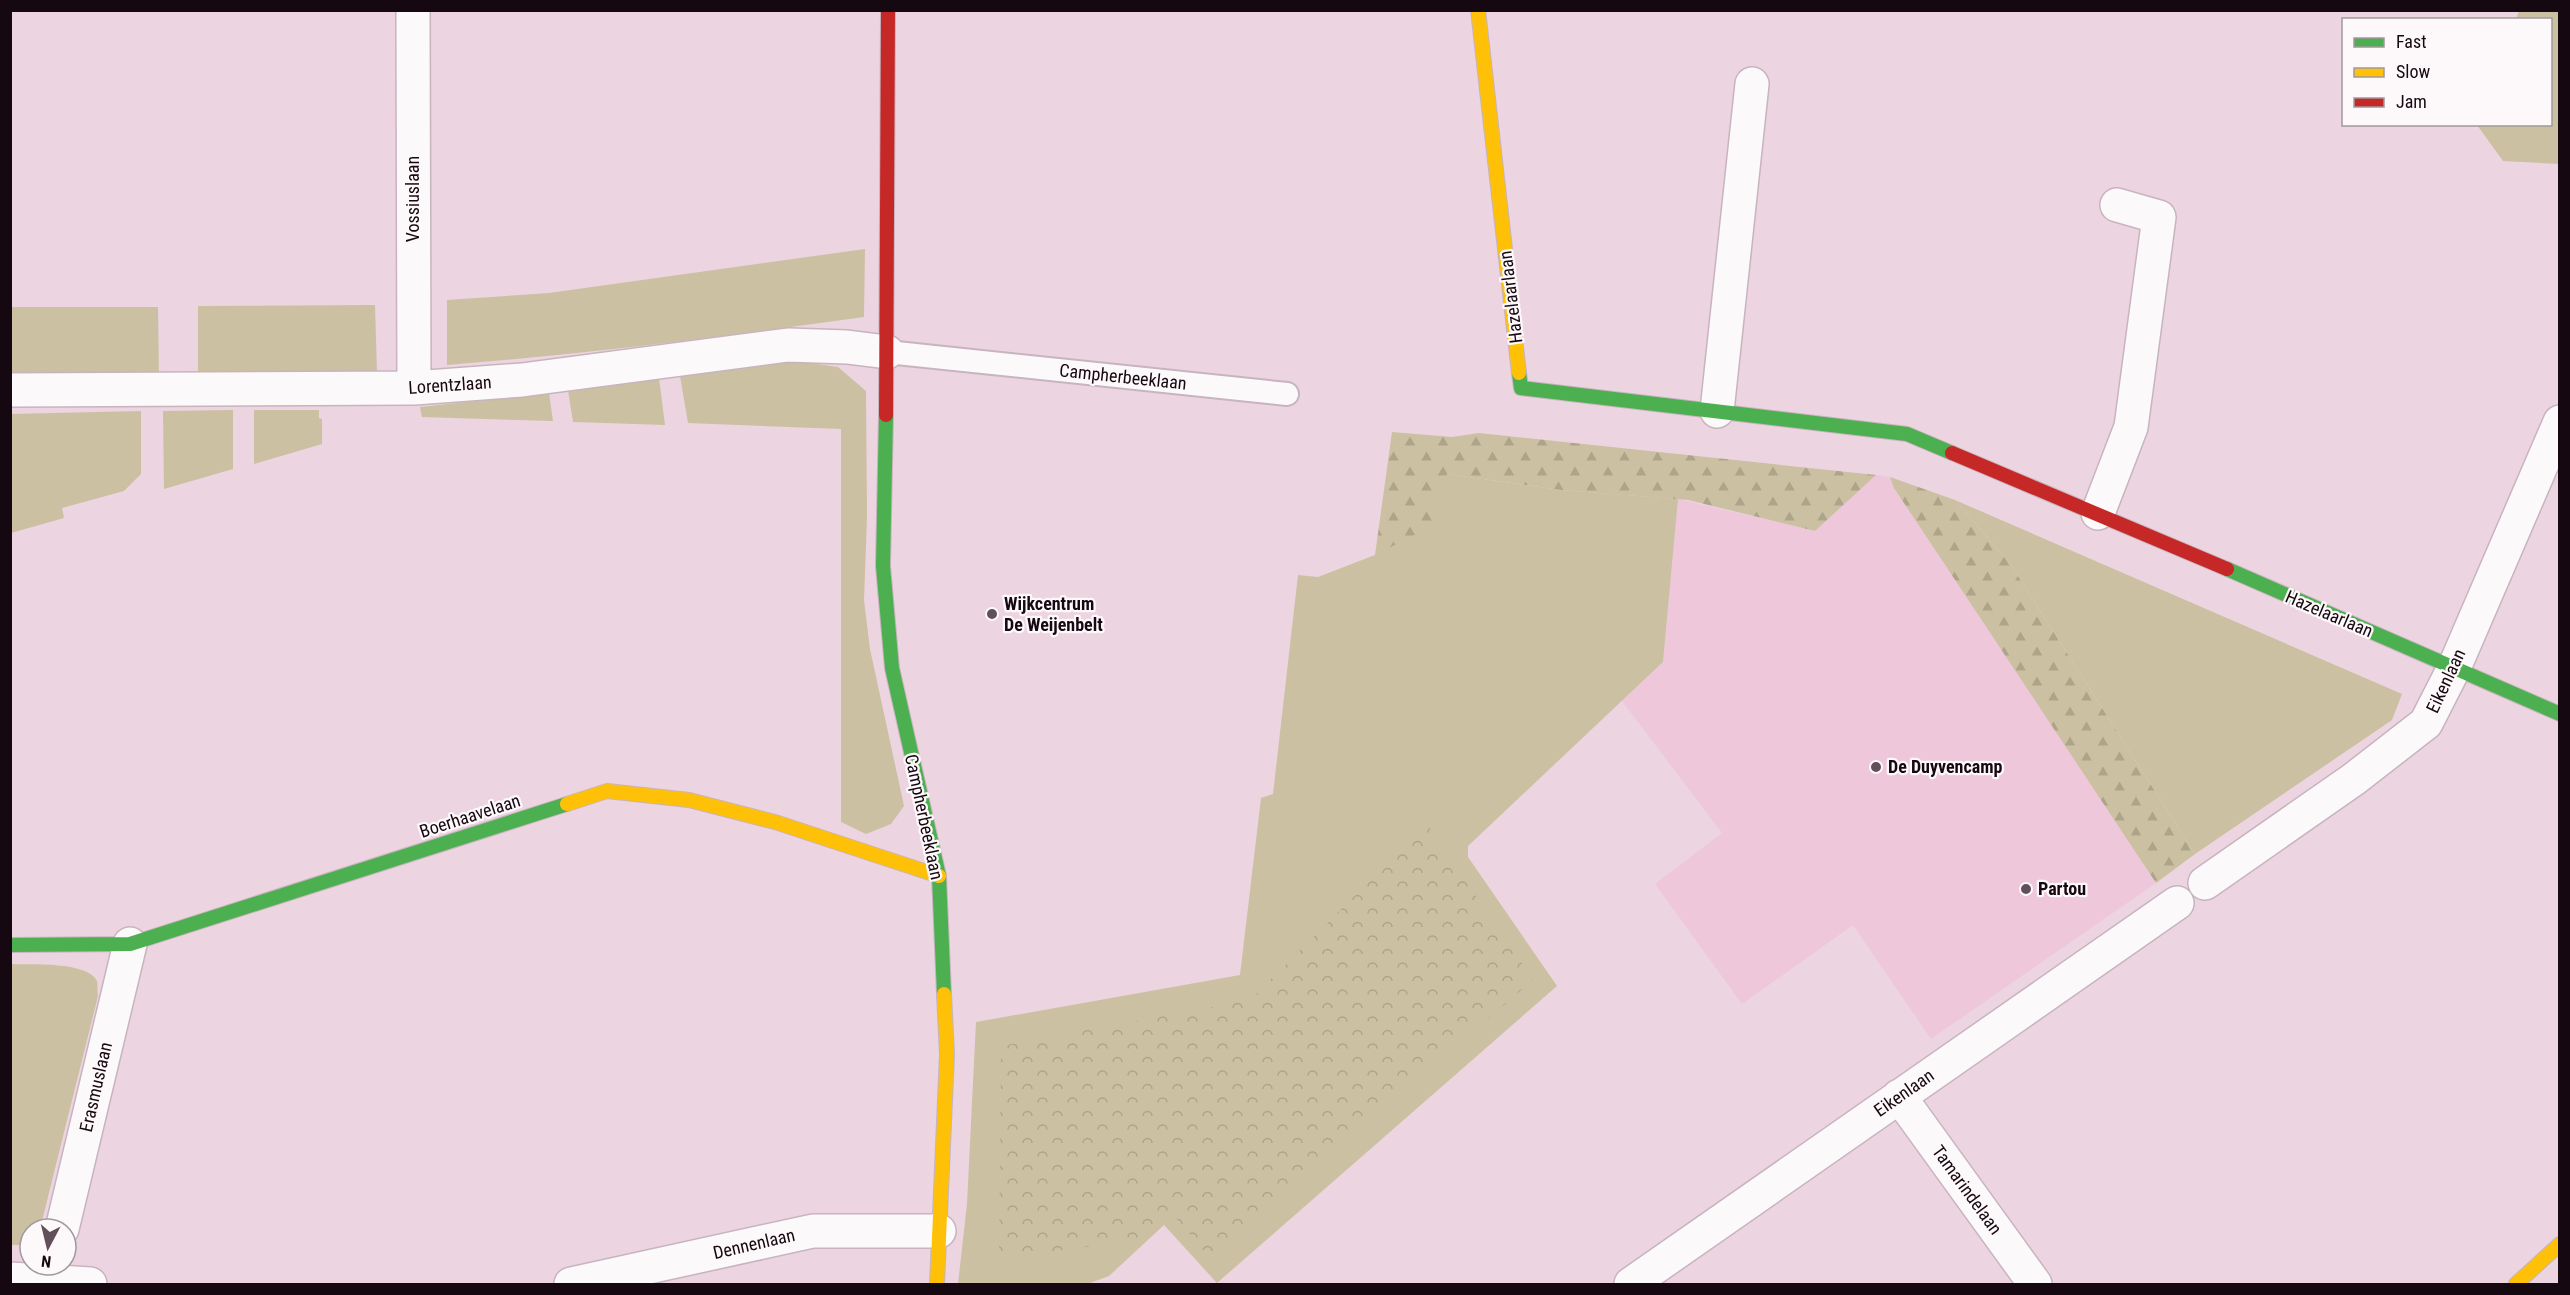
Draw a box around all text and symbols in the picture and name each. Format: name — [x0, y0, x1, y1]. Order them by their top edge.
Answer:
legend — [2342, 18, 2552, 126]
text: Fast — [2396, 31, 2427, 52]
text: Slow — [2396, 61, 2431, 82]
text: Jam — [2396, 91, 2427, 112]
street label: Vossiuslaan — [402, 156, 423, 242]
street label: Hazelaarlaan — [1494, 250, 1527, 344]
street label: Campherbeeklaan — [1058, 359, 1188, 394]
street label: Lorentzlaan — [408, 371, 492, 398]
street label: Hazelaarlaan — [2282, 586, 2376, 641]
place label: Wijkcentrum De Weijenbelt — [1004, 593, 1103, 635]
marker: Wijkcentrum De Weijenbelt — [985, 607, 999, 621]
street label: Eikenlaan — [2422, 645, 2469, 716]
street label: Campherbeeklaan — [901, 752, 948, 882]
place label: De Duyvencamp — [1888, 756, 2003, 777]
marker: De Duyvencamp — [1869, 760, 1883, 774]
street label: Boerhaavelaan — [417, 789, 523, 842]
place label: Partou — [2038, 878, 2086, 899]
marker: Partou — [2019, 882, 2033, 896]
street label: Erasmuslaan — [75, 1040, 116, 1134]
street label: Eikenlaan — [1870, 1064, 1938, 1121]
street label: Tamarindelaan — [1928, 1141, 2007, 1238]
north arrow — [18, 1217, 78, 1277]
street label: Dennenlaan — [711, 1224, 797, 1263]
text: N — [40, 1251, 52, 1271]

